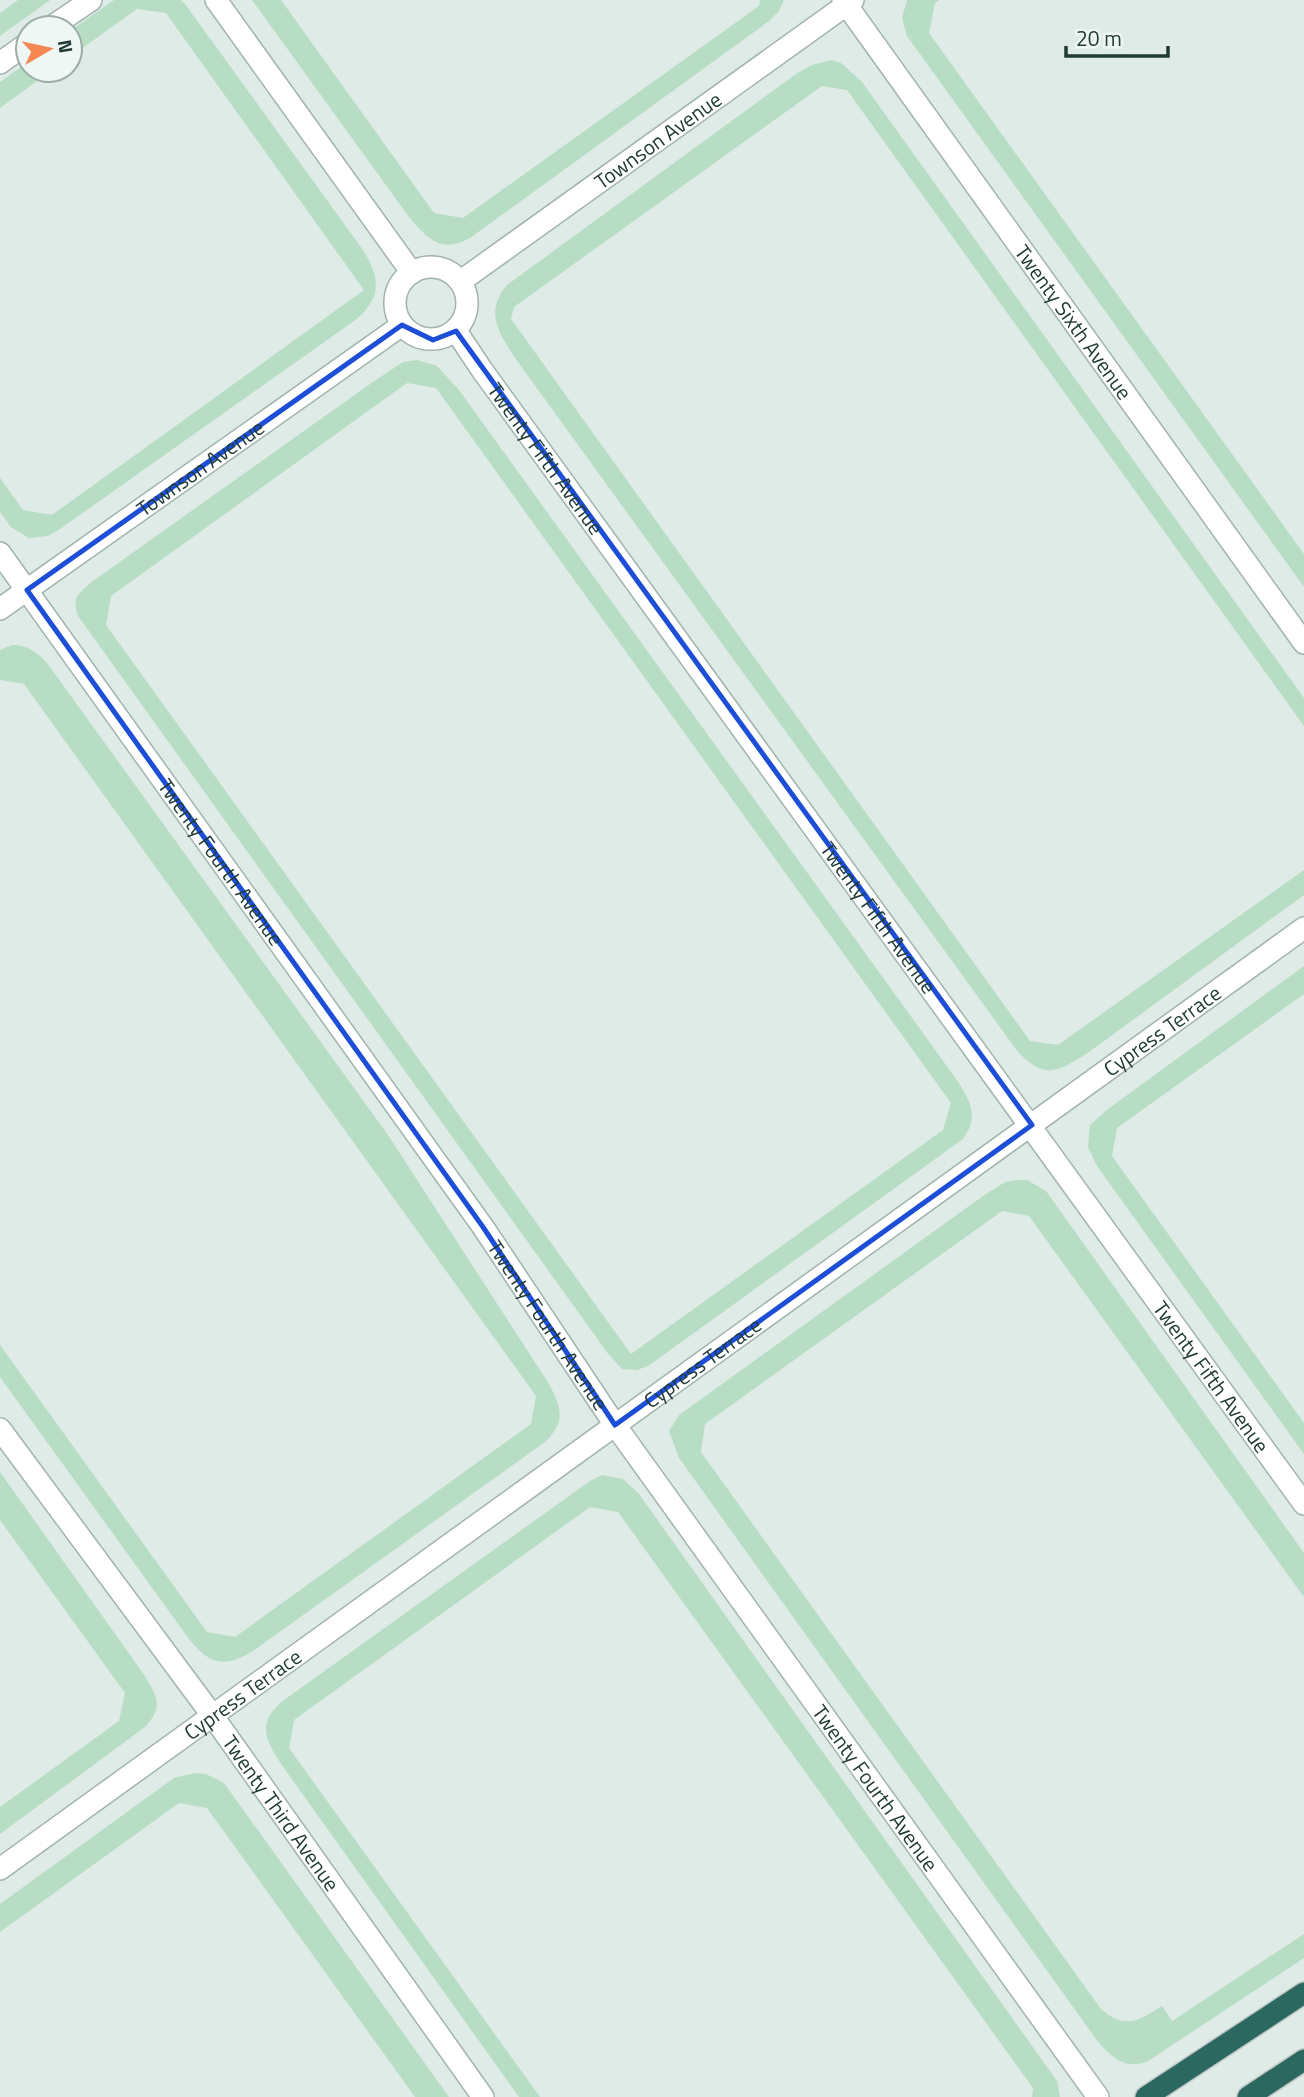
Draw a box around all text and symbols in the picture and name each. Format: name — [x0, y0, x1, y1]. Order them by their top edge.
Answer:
north arrow — [14, 14, 84, 84]
scale bar — [1066, 14, 1168, 58]
text: 20 m — [1076, 22, 1122, 54]
text: N — [51, 37, 82, 55]
street label: Townson Avenue — [587, 83, 728, 197]
street label: Twenty Sixth Avenue — [1007, 238, 1140, 406]
street label: Twenty Fifth Avenue — [480, 376, 612, 541]
street label: Townson Avenue — [130, 411, 271, 524]
street label: Twenty Fourth Avenue — [150, 772, 292, 952]
street label: Twenty Fifth Avenue — [813, 835, 945, 1000]
street label: Cypress Terrace — [1096, 977, 1228, 1084]
street label: Twenty Fourth Avenue — [480, 1233, 617, 1417]
street label: Twenty Fifth Avenue — [1145, 1294, 1278, 1459]
street label: Cypress Terrace — [637, 1309, 768, 1416]
street label: Cypress Terrace — [177, 1640, 308, 1748]
street label: Twenty Fourth Avenue — [805, 1698, 947, 1878]
street label: Twenty Third Avenue — [215, 1728, 348, 1898]

